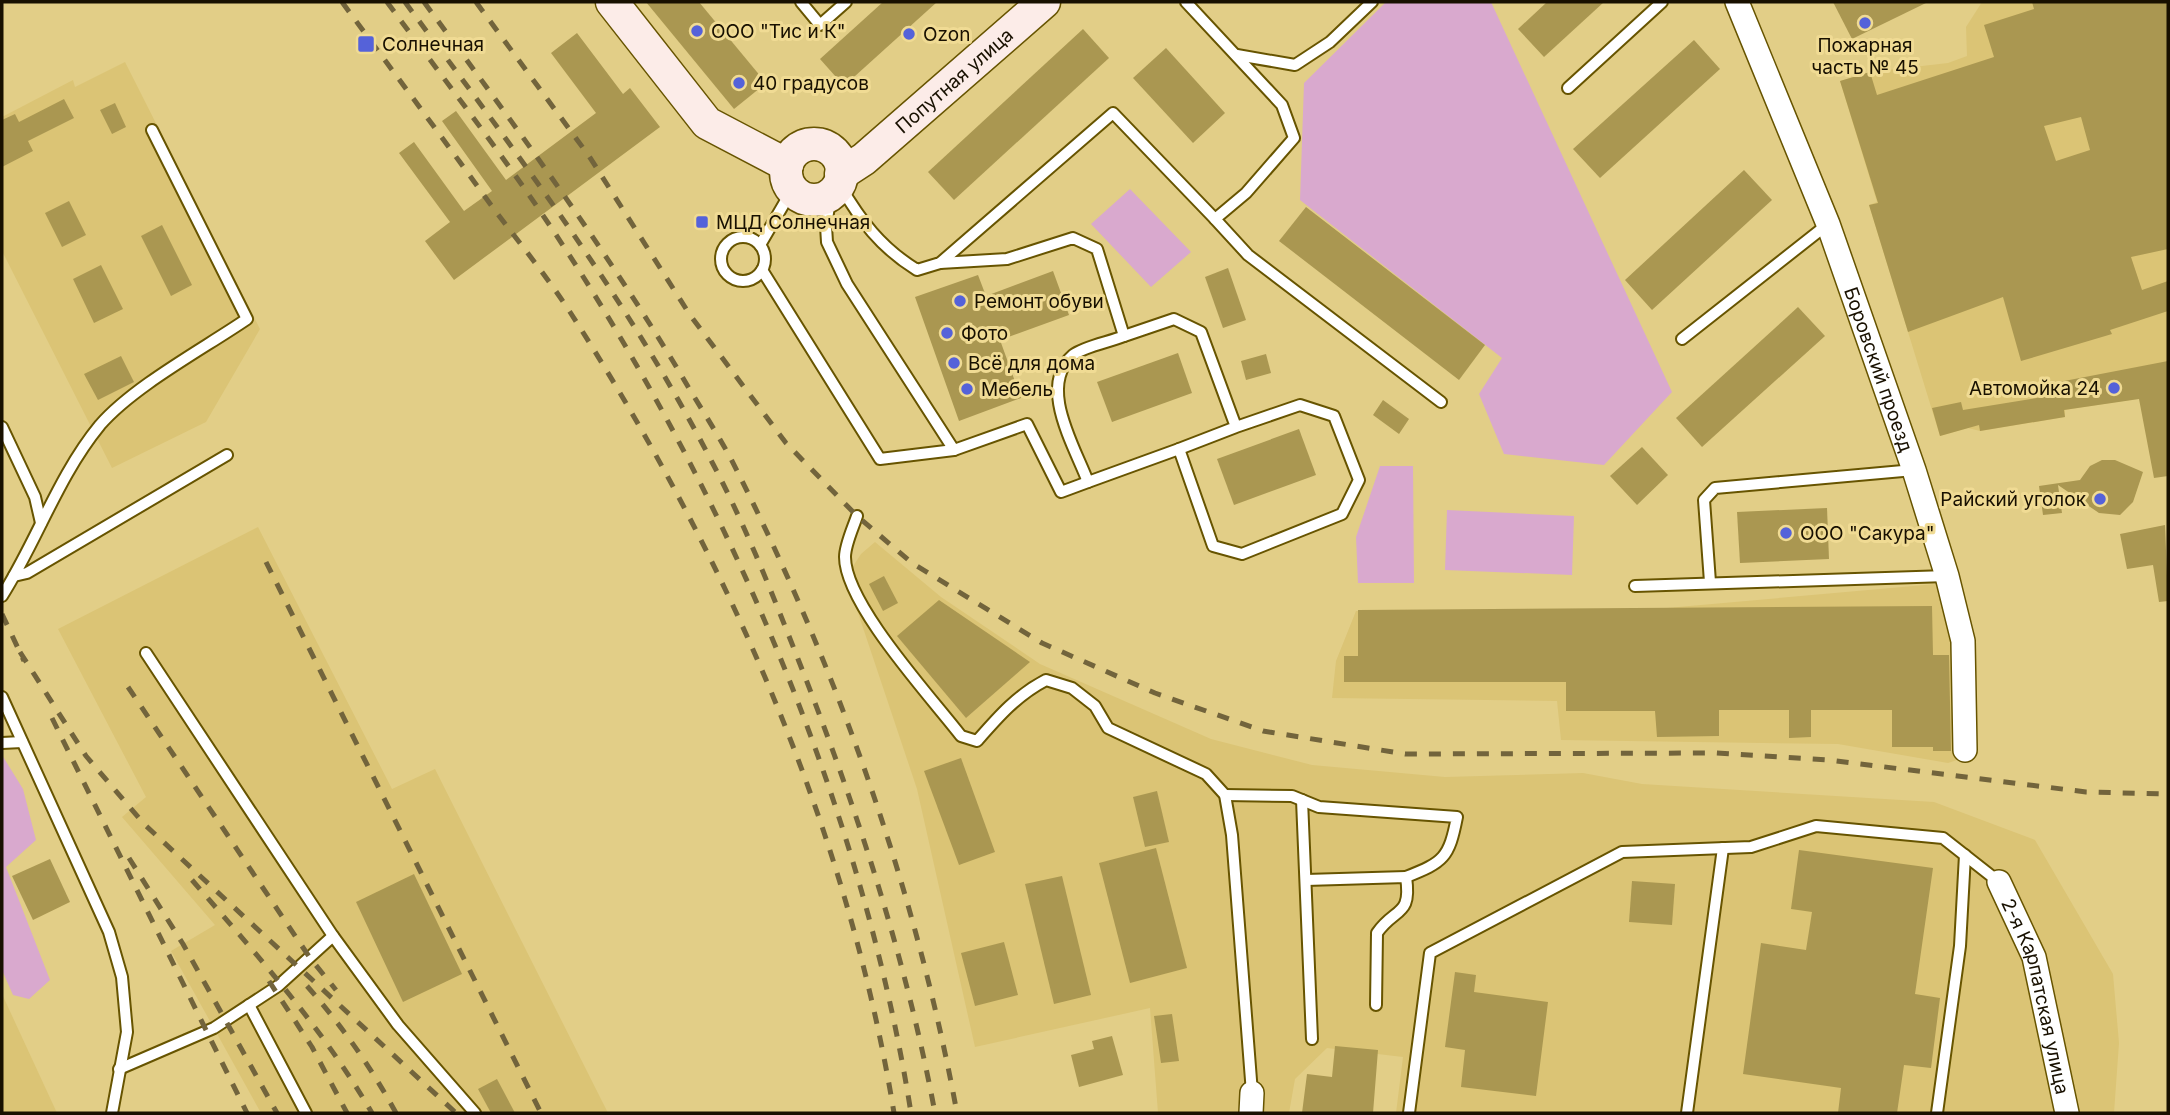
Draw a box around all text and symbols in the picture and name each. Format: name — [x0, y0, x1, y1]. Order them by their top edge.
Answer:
marker: Пожарная часть № 45 — [1857, 15, 1873, 31]
place label: ООО "Тис и К" — [711, 20, 846, 43]
marker: ООО "Тис и К" — [689, 23, 705, 39]
street label: Попутная улица — [891, 23, 1018, 138]
place label: Ozon — [923, 23, 970, 46]
marker: Ozon — [901, 26, 917, 42]
place label: Солнечная — [382, 33, 484, 56]
marker: Солнечная — [356, 34, 376, 54]
place label: Пожарная часть № 45 — [1811, 34, 1919, 79]
place label: 40 градусов — [753, 72, 869, 95]
marker: 40 градусов — [731, 75, 747, 91]
place label: МЦД Солнечная — [716, 211, 870, 234]
marker: МЦД Солнечная — [694, 214, 710, 230]
street label: Боровский проезд — [1839, 284, 1918, 455]
place label: Ремонт обуви — [974, 290, 1104, 313]
marker: Ремонт обуви — [952, 293, 968, 309]
place label: Фото — [961, 322, 1008, 345]
marker: Фото — [939, 325, 955, 341]
place label: Всё для дома — [968, 352, 1095, 375]
marker: Всё для дома — [946, 355, 962, 371]
place label: Автомойка 24 — [1969, 377, 2100, 400]
place label: Мебель — [981, 378, 1053, 401]
marker: Автомойка 24 — [2106, 380, 2122, 396]
marker: Мебель — [959, 381, 975, 397]
place label: Райский уголок — [1940, 488, 2087, 511]
marker: Райский уголок — [2092, 491, 2108, 507]
place label: ООО "Сакура" — [1800, 522, 1935, 545]
marker: ООО "Сакура" — [1778, 525, 1794, 541]
street label: 2-я Карпатская улица — [1996, 895, 2074, 1096]

